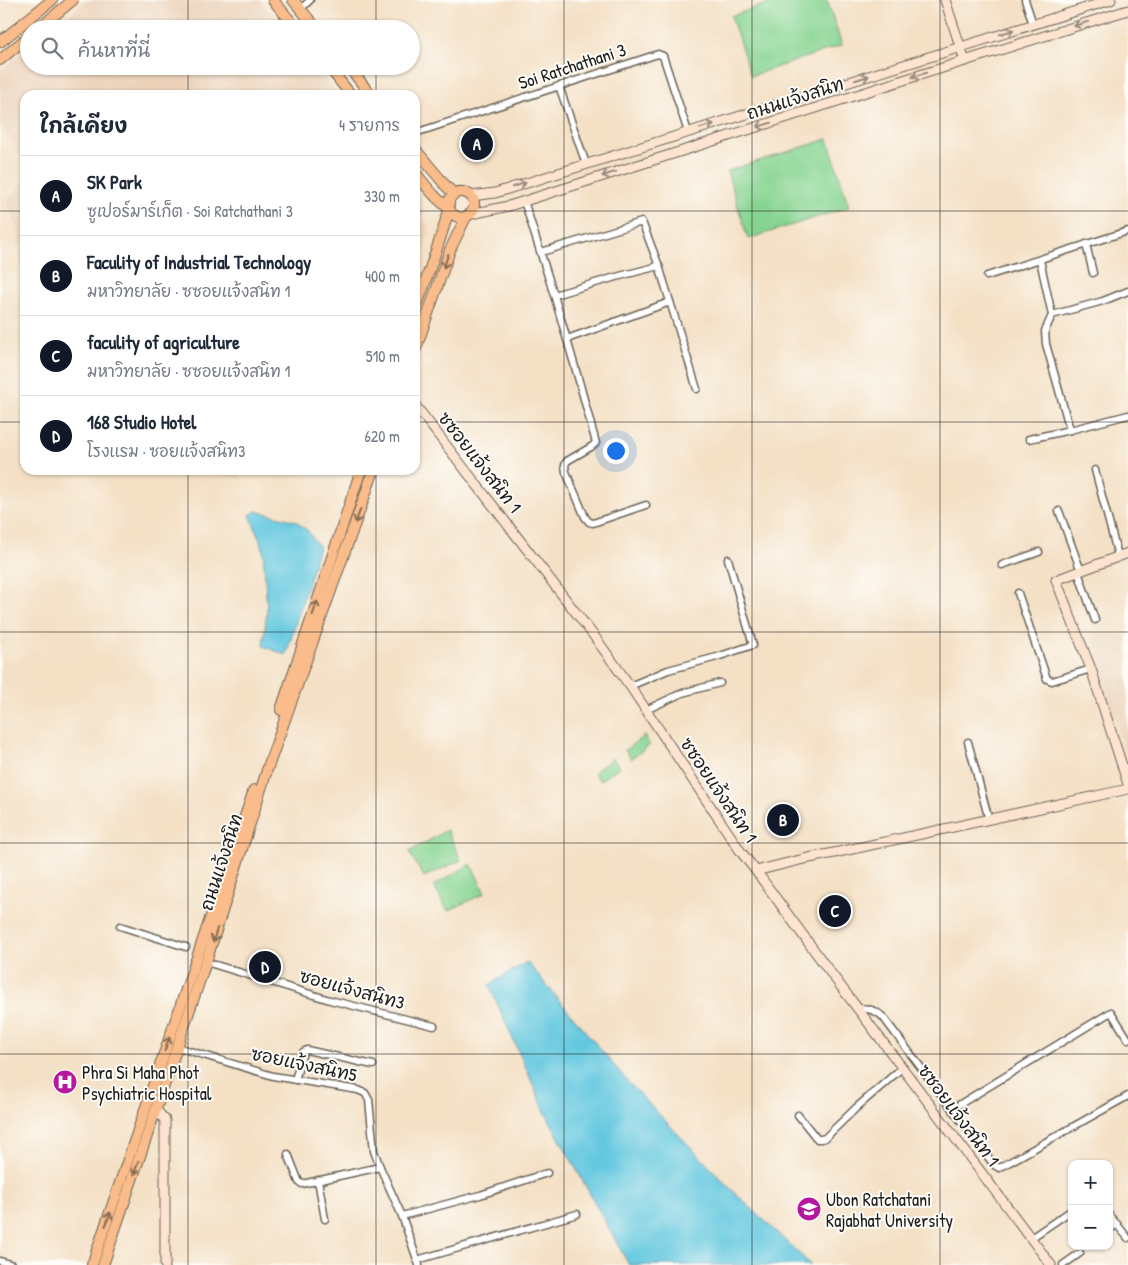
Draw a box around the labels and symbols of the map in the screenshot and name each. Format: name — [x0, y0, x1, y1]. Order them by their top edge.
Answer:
one-way arrow — [1074, 20, 1090, 30]
one-way arrow — [999, 27, 1015, 37]
street label: Soi Ratchathani 3 — [515, 37, 629, 95]
street label: ถนนแจ้งสนิท — [743, 70, 847, 126]
one-way arrow — [911, 71, 927, 81]
one-way arrow — [854, 72, 870, 82]
one-way arrow — [699, 121, 714, 130]
one-way arrow — [756, 121, 772, 131]
pin: A — [461, 125, 493, 163]
one-way arrow — [602, 170, 617, 179]
one-way arrow — [510, 180, 526, 190]
one-way arrow — [440, 253, 450, 269]
street label: ซซอยแจ้งสนิท 1 — [433, 406, 527, 518]
your location — [603, 438, 629, 464]
one-way arrow — [353, 508, 362, 523]
one-way arrow — [311, 601, 320, 617]
street label: ซซอยแจ้งสนิท 1 — [675, 732, 763, 848]
pin: B — [767, 801, 799, 839]
street label: ถนนแจ้งสนิท — [193, 810, 249, 914]
pin: C — [819, 892, 851, 930]
one-way arrow — [209, 926, 219, 942]
pin: D — [249, 948, 281, 986]
street label: ซอยแจ้งสนิท3 — [297, 963, 407, 1015]
one-way arrow — [163, 1036, 173, 1052]
street label: ซอยแจ้งสนิท5 — [249, 1041, 360, 1087]
street label: ซซอยแจ้งสนิท 1 — [912, 1059, 1006, 1171]
place label: Phra Si Maha Phot Psychiatric Hospital — [82, 1060, 212, 1106]
hospital icon: Phra Si Maha Phot Psychiatric Hospital — [52, 1069, 78, 1095]
one-way arrow — [130, 1160, 140, 1176]
place label: Ubon Ratchatani Rajabhat University — [826, 1187, 953, 1233]
school or university icon: Ubon Ratchatani Rajabhat University — [796, 1196, 822, 1222]
one-way arrow — [103, 1211, 113, 1227]

